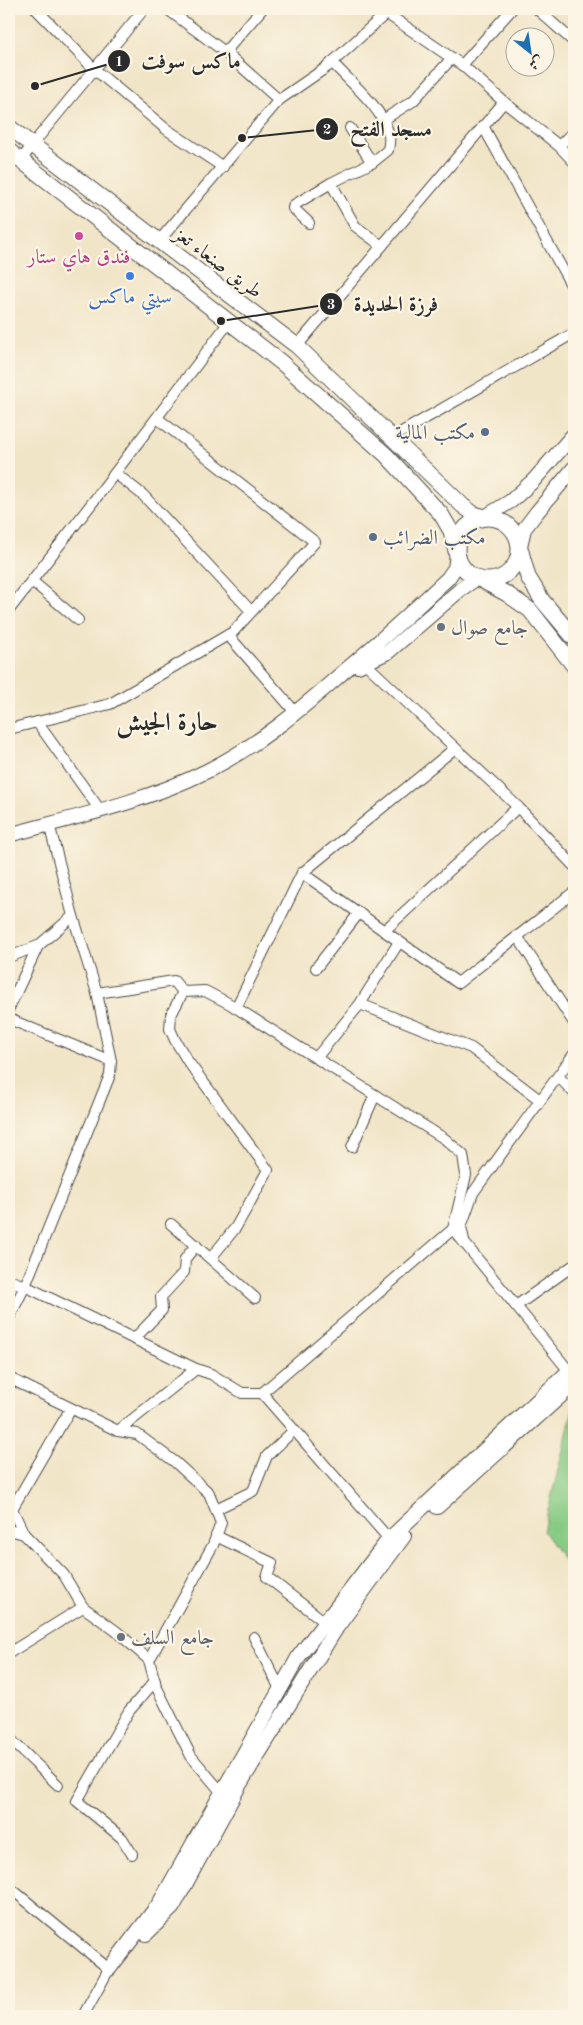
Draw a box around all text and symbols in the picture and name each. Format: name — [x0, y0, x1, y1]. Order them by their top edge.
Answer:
north arrow — [506, 28, 556, 78]
callout: ماكس سوفت — [106, 43, 251, 79]
text: ماكس سوفت — [141, 51, 241, 75]
text: ش — [526, 53, 546, 72]
text: 1 — [115, 55, 123, 70]
callout: مسجد الفتح — [315, 111, 442, 147]
text: مسجد الفتح — [350, 120, 432, 148]
text: 2 — [323, 123, 331, 138]
street label: طريق صنعاء تعز — [168, 223, 265, 304]
marker: فندق هاي ستار — [73, 230, 85, 242]
place label: فندق هاي ستار — [26, 248, 130, 272]
marker: سيتي ماكس — [124, 270, 136, 282]
callout: فرزة الحديدة — [318, 286, 448, 322]
place label: سيتي ماكس — [88, 287, 172, 315]
text: فرزة الحديدة — [354, 295, 438, 318]
text: 3 — [327, 298, 335, 313]
place label: مكتب المالية — [395, 422, 475, 446]
marker: مكتب المالية — [479, 426, 491, 438]
place label: مكتب الضرائب — [383, 527, 486, 551]
marker: مكتب الضرائب — [367, 531, 379, 543]
place label: جامع صوال — [451, 619, 528, 645]
marker: جامع صوال — [435, 621, 447, 633]
district label: حارة الجيش — [116, 710, 218, 739]
place label: جامع السلف — [131, 1629, 214, 1655]
marker: جامع السلف — [115, 1631, 127, 1643]

